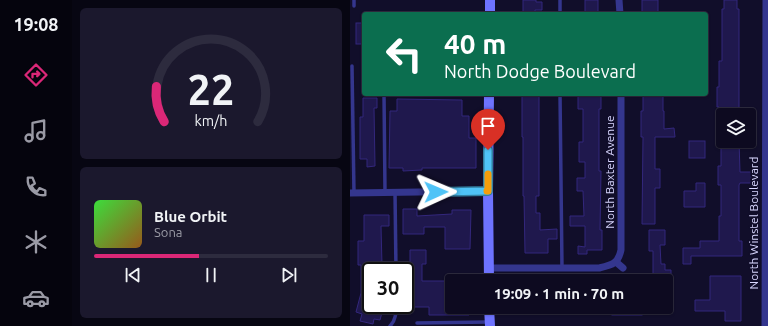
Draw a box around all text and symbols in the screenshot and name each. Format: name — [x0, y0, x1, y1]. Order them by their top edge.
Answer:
text: 19:08 — [13, 14, 59, 34]
icon: left — [378, 28, 430, 80]
text: 40 m — [444, 28, 506, 59]
icon: directions — [22, 61, 50, 89]
text: North Dodge Boulevard — [444, 61, 636, 81]
text: 22 — [188, 65, 234, 112]
map controls — [716, 108, 756, 148]
button: layers — [716, 108, 756, 148]
pin — [471, 109, 505, 150]
text: km/h — [195, 112, 227, 128]
icon: arrive — [477, 115, 499, 137]
street label: North Baxter Avenue — [603, 115, 616, 229]
icon: music — [22, 117, 50, 145]
street label: North Winstel Boulevard — [747, 157, 760, 289]
position arrow — [415, 171, 457, 213]
icon: phone — [22, 173, 50, 201]
text: Blue Orbit — [154, 208, 227, 225]
text: Sona — [154, 225, 183, 239]
icon: climate — [22, 228, 50, 256]
speed limit sign: 30 — [362, 262, 414, 314]
icon: previous — [122, 264, 144, 286]
icon: pause — [200, 264, 222, 286]
icon: next — [278, 264, 300, 286]
icon: car — [22, 284, 50, 312]
text: 19:09 · 1 min · 70 m — [494, 285, 624, 302]

